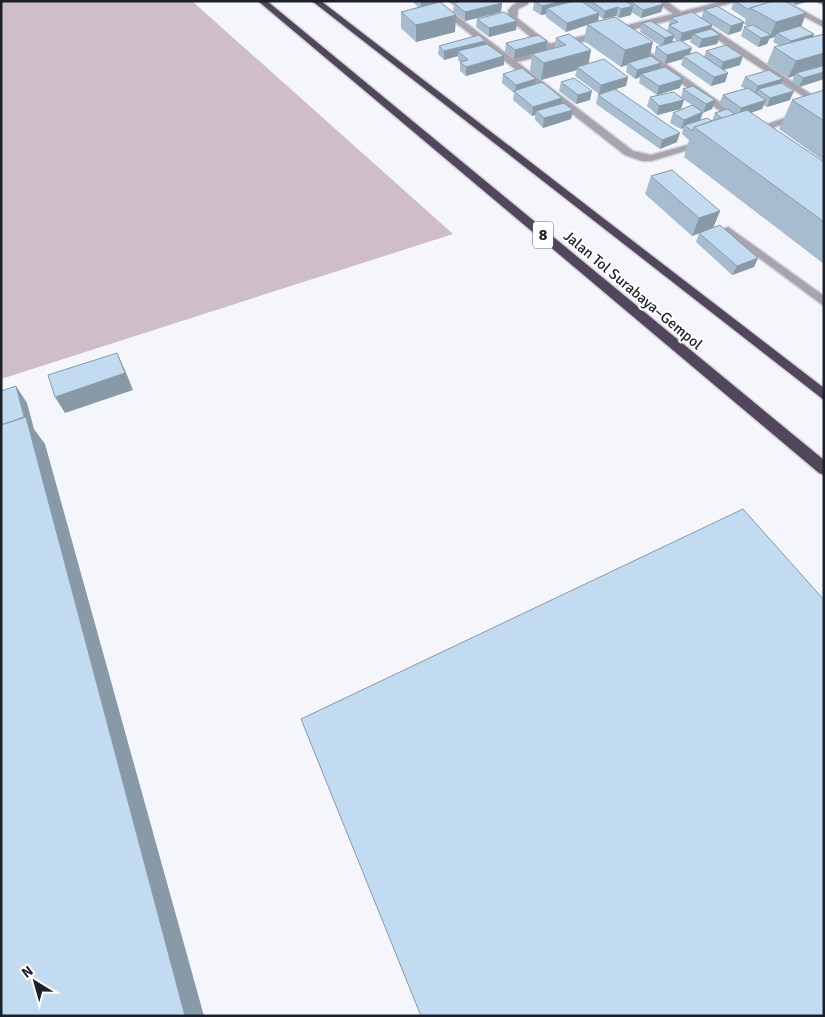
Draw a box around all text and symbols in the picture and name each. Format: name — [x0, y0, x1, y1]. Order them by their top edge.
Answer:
road number: 8 — [533, 222, 553, 248]
street label: Jalan Tol Surabaya–Gempol — [560, 227, 706, 353]
north arrow — [10, 957, 60, 1007]
text: N — [18, 962, 36, 982]

